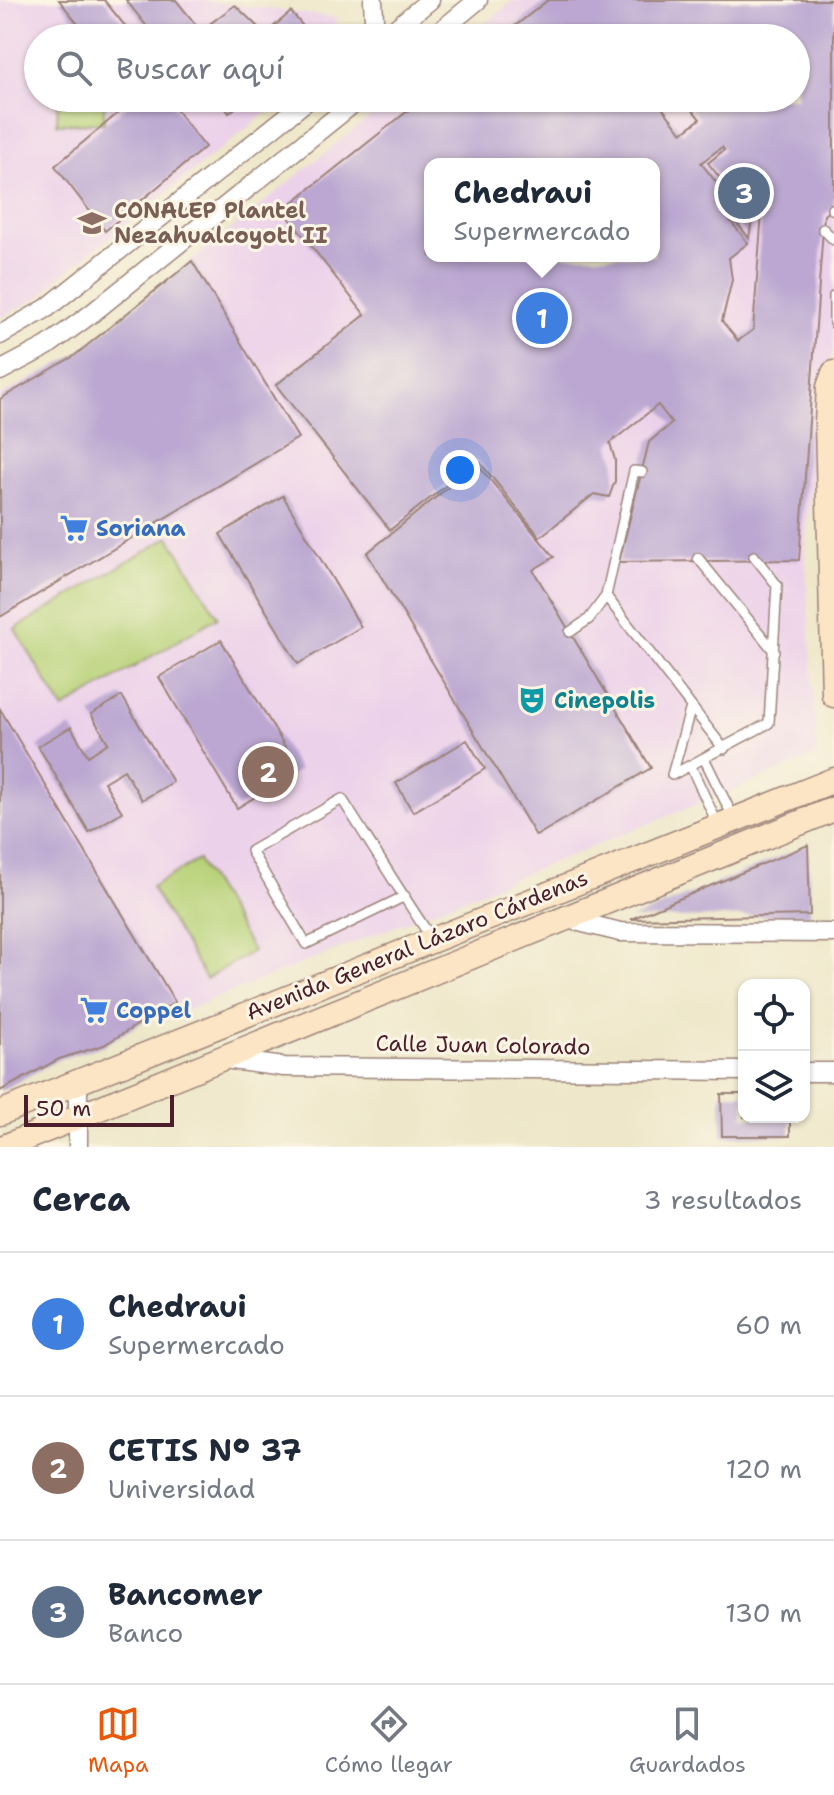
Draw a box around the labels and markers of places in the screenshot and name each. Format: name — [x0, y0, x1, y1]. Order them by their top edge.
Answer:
pin: 3 — [718, 163, 770, 223]
place label: CONALEP Plantel Nezahualcoyotl II — [114, 196, 328, 250]
school or university icon: CONALEP Plantel Nezahualcoyotl II — [77, 208, 107, 238]
pin: 1 — [516, 288, 568, 348]
supermarket icon: Soriana — [59, 513, 89, 543]
place label: Soriana — [96, 514, 186, 543]
theatre icon: Cinepolis — [517, 685, 547, 715]
place label: Cinepolis — [554, 686, 655, 715]
pin: 2 — [242, 742, 294, 802]
supermarket icon: Coppel — [79, 995, 109, 1025]
place label: Coppel — [116, 996, 191, 1025]

